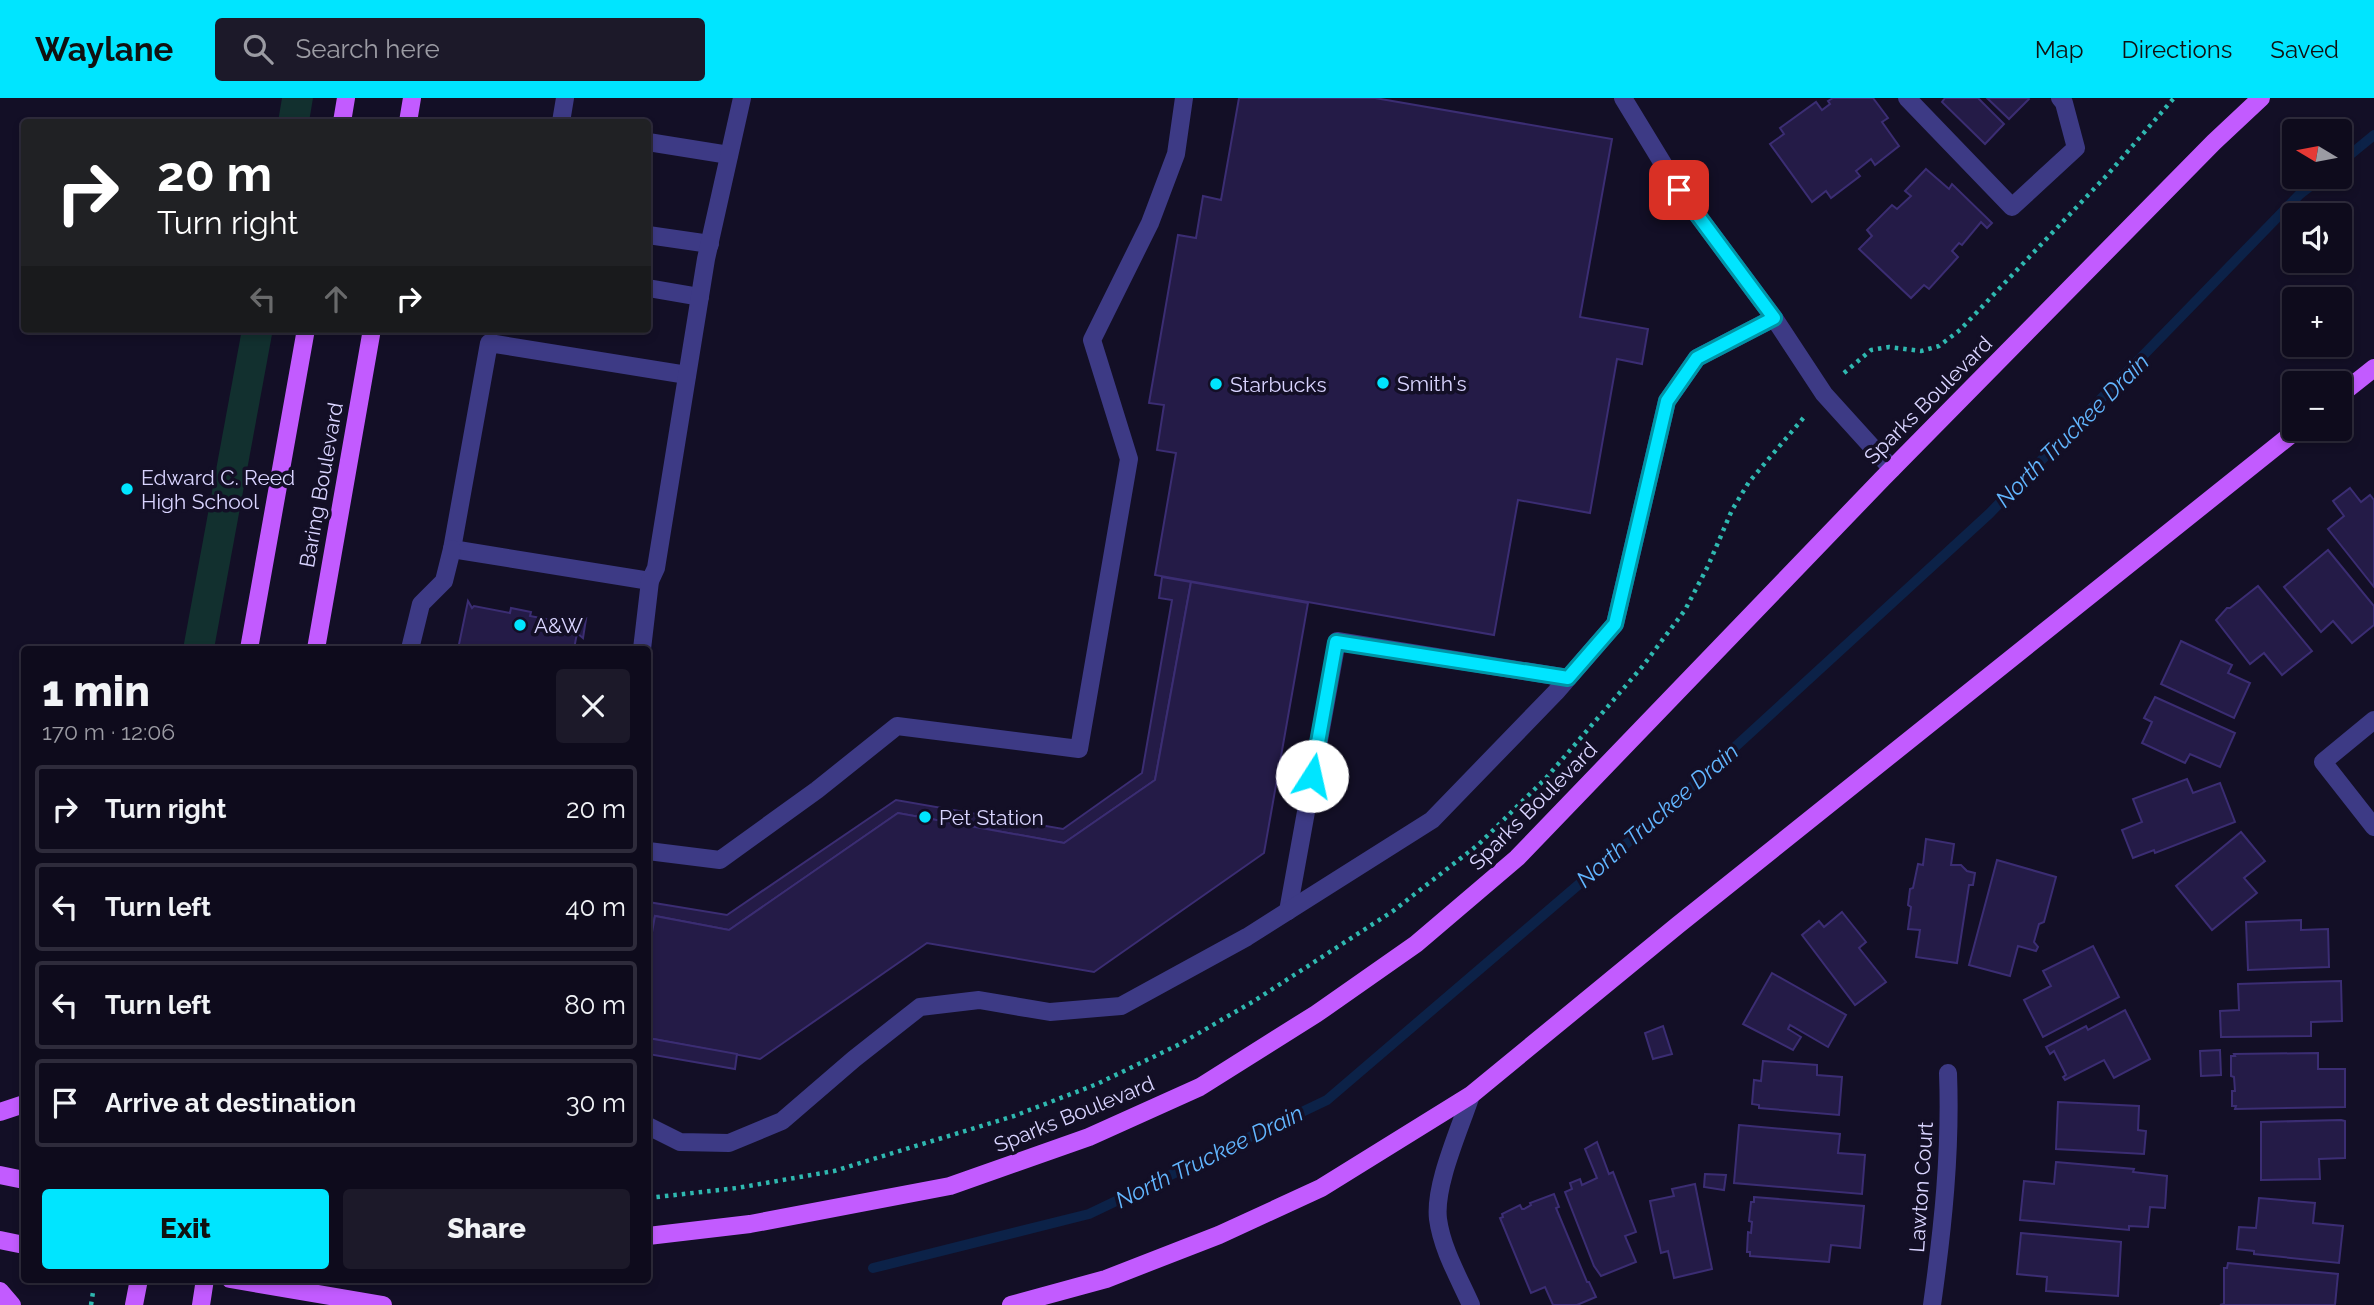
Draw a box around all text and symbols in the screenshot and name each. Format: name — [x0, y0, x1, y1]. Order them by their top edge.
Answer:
search box — [215, 18, 705, 81]
text: Waylane — [35, 30, 173, 69]
icon: search — [239, 30, 277, 68]
text: Search here — [295, 34, 440, 64]
text: Map — [2035, 35, 2084, 64]
text: Directions — [2122, 35, 2232, 64]
text: Saved — [2270, 35, 2339, 64]
north arrow — [2282, 119, 2352, 189]
map controls — [2282, 119, 2352, 441]
text: 20 m — [157, 145, 272, 202]
icon: right — [42, 147, 133, 238]
pin — [1649, 160, 1709, 220]
icon: arrive — [1660, 171, 1698, 209]
button: sound — [2282, 203, 2352, 273]
text: Turn right — [157, 204, 298, 241]
icon: left — [244, 280, 282, 318]
icon: ahead — [317, 280, 355, 318]
icon: right — [390, 280, 428, 318]
button: + — [2282, 287, 2352, 357]
street label: Sparks Boulevard — [1859, 331, 1997, 469]
water label: North Truckee Drain — [1990, 348, 2154, 512]
place label: Smith's — [1397, 371, 1467, 396]
button: − — [2282, 371, 2352, 441]
place label: Starbucks — [1230, 372, 1327, 397]
marker: Smith's — [1375, 375, 1391, 391]
marker: Starbucks — [1208, 376, 1224, 392]
street label: Baring Boulevard — [294, 401, 348, 569]
place label: Edward C. Reed High School — [141, 465, 295, 514]
marker: Edward C. Reed High School — [119, 481, 135, 497]
place label: A&W — [534, 613, 583, 638]
marker: A&W — [512, 617, 528, 633]
text: 1 min — [42, 667, 150, 716]
button: close — [556, 669, 630, 743]
text: 170 m · 12:06 — [42, 718, 175, 745]
street label: Sparks Boulevard — [1464, 737, 1602, 875]
water label: North Truckee Drain — [1571, 737, 1743, 893]
position arrow — [1275, 739, 1349, 813]
icon: right — [46, 790, 84, 828]
text: Turn right — [105, 794, 226, 824]
text: 20 m — [566, 794, 626, 824]
place label: Pet Station — [939, 805, 1044, 830]
marker: Pet Station — [917, 809, 933, 825]
icon: left — [46, 888, 84, 926]
text: Turn left — [105, 892, 211, 922]
text: 40 m — [565, 892, 626, 922]
icon: left — [46, 986, 84, 1024]
text: Turn left — [105, 990, 211, 1020]
text: 80 m — [564, 990, 626, 1020]
street label: Sparks Boulevard — [990, 1071, 1158, 1157]
icon: arrive — [46, 1084, 84, 1122]
text: Arrive at destination — [105, 1088, 356, 1118]
text: 30 m — [566, 1088, 626, 1118]
water label: North Truckee Drain — [1111, 1099, 1307, 1213]
street label: Lawton Court — [1904, 1121, 1938, 1253]
button: Exit — [42, 1189, 329, 1269]
button: Share — [343, 1189, 630, 1269]

